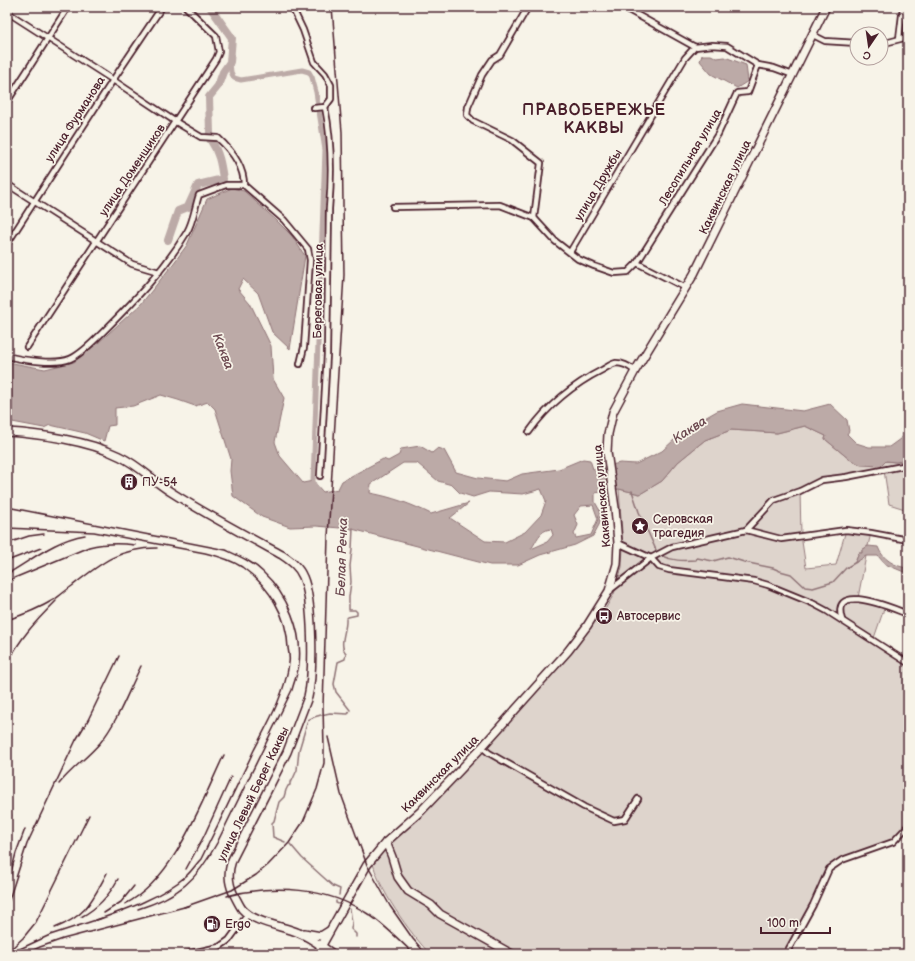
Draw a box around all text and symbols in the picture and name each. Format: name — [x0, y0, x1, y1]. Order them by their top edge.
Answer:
north arrow — [849, 26, 889, 66]
text: С — [861, 48, 872, 62]
street label: улица Фурманова — [42, 73, 109, 165]
district label: ПРАВОБЕРЕЖЬЕ КАКВЫ — [522, 101, 666, 138]
street label: Лесопильная улица — [655, 106, 725, 209]
street label: улица Доменщиков — [96, 121, 169, 219]
street label: Каквинская улица — [696, 138, 755, 237]
street label: улица Дружбы — [571, 147, 626, 224]
street label: Береговая улица — [310, 243, 327, 339]
water label: Каква — [209, 331, 237, 372]
water label: Каква — [669, 413, 710, 447]
street label: Каквинская улица — [591, 444, 614, 548]
building icon: ПУ-54 — [119, 472, 139, 492]
place label: ПУ-54 — [142, 475, 178, 490]
place label: Серовская трагедия — [653, 512, 713, 541]
place icon: Серовская трагедия — [630, 516, 650, 536]
water label: Белая Речка — [333, 517, 351, 597]
bus stop icon: Автосервис — [594, 606, 614, 626]
place label: Автосервис — [616, 609, 680, 624]
street label: улица Левый Берег Каквы — [214, 724, 293, 864]
street label: Каквинская улица — [399, 733, 482, 816]
scale bar — [761, 909, 830, 935]
fuel station icon: Ergo — [202, 914, 222, 934]
text: 100 m — [767, 916, 799, 931]
place label: Ergo — [225, 917, 251, 932]

